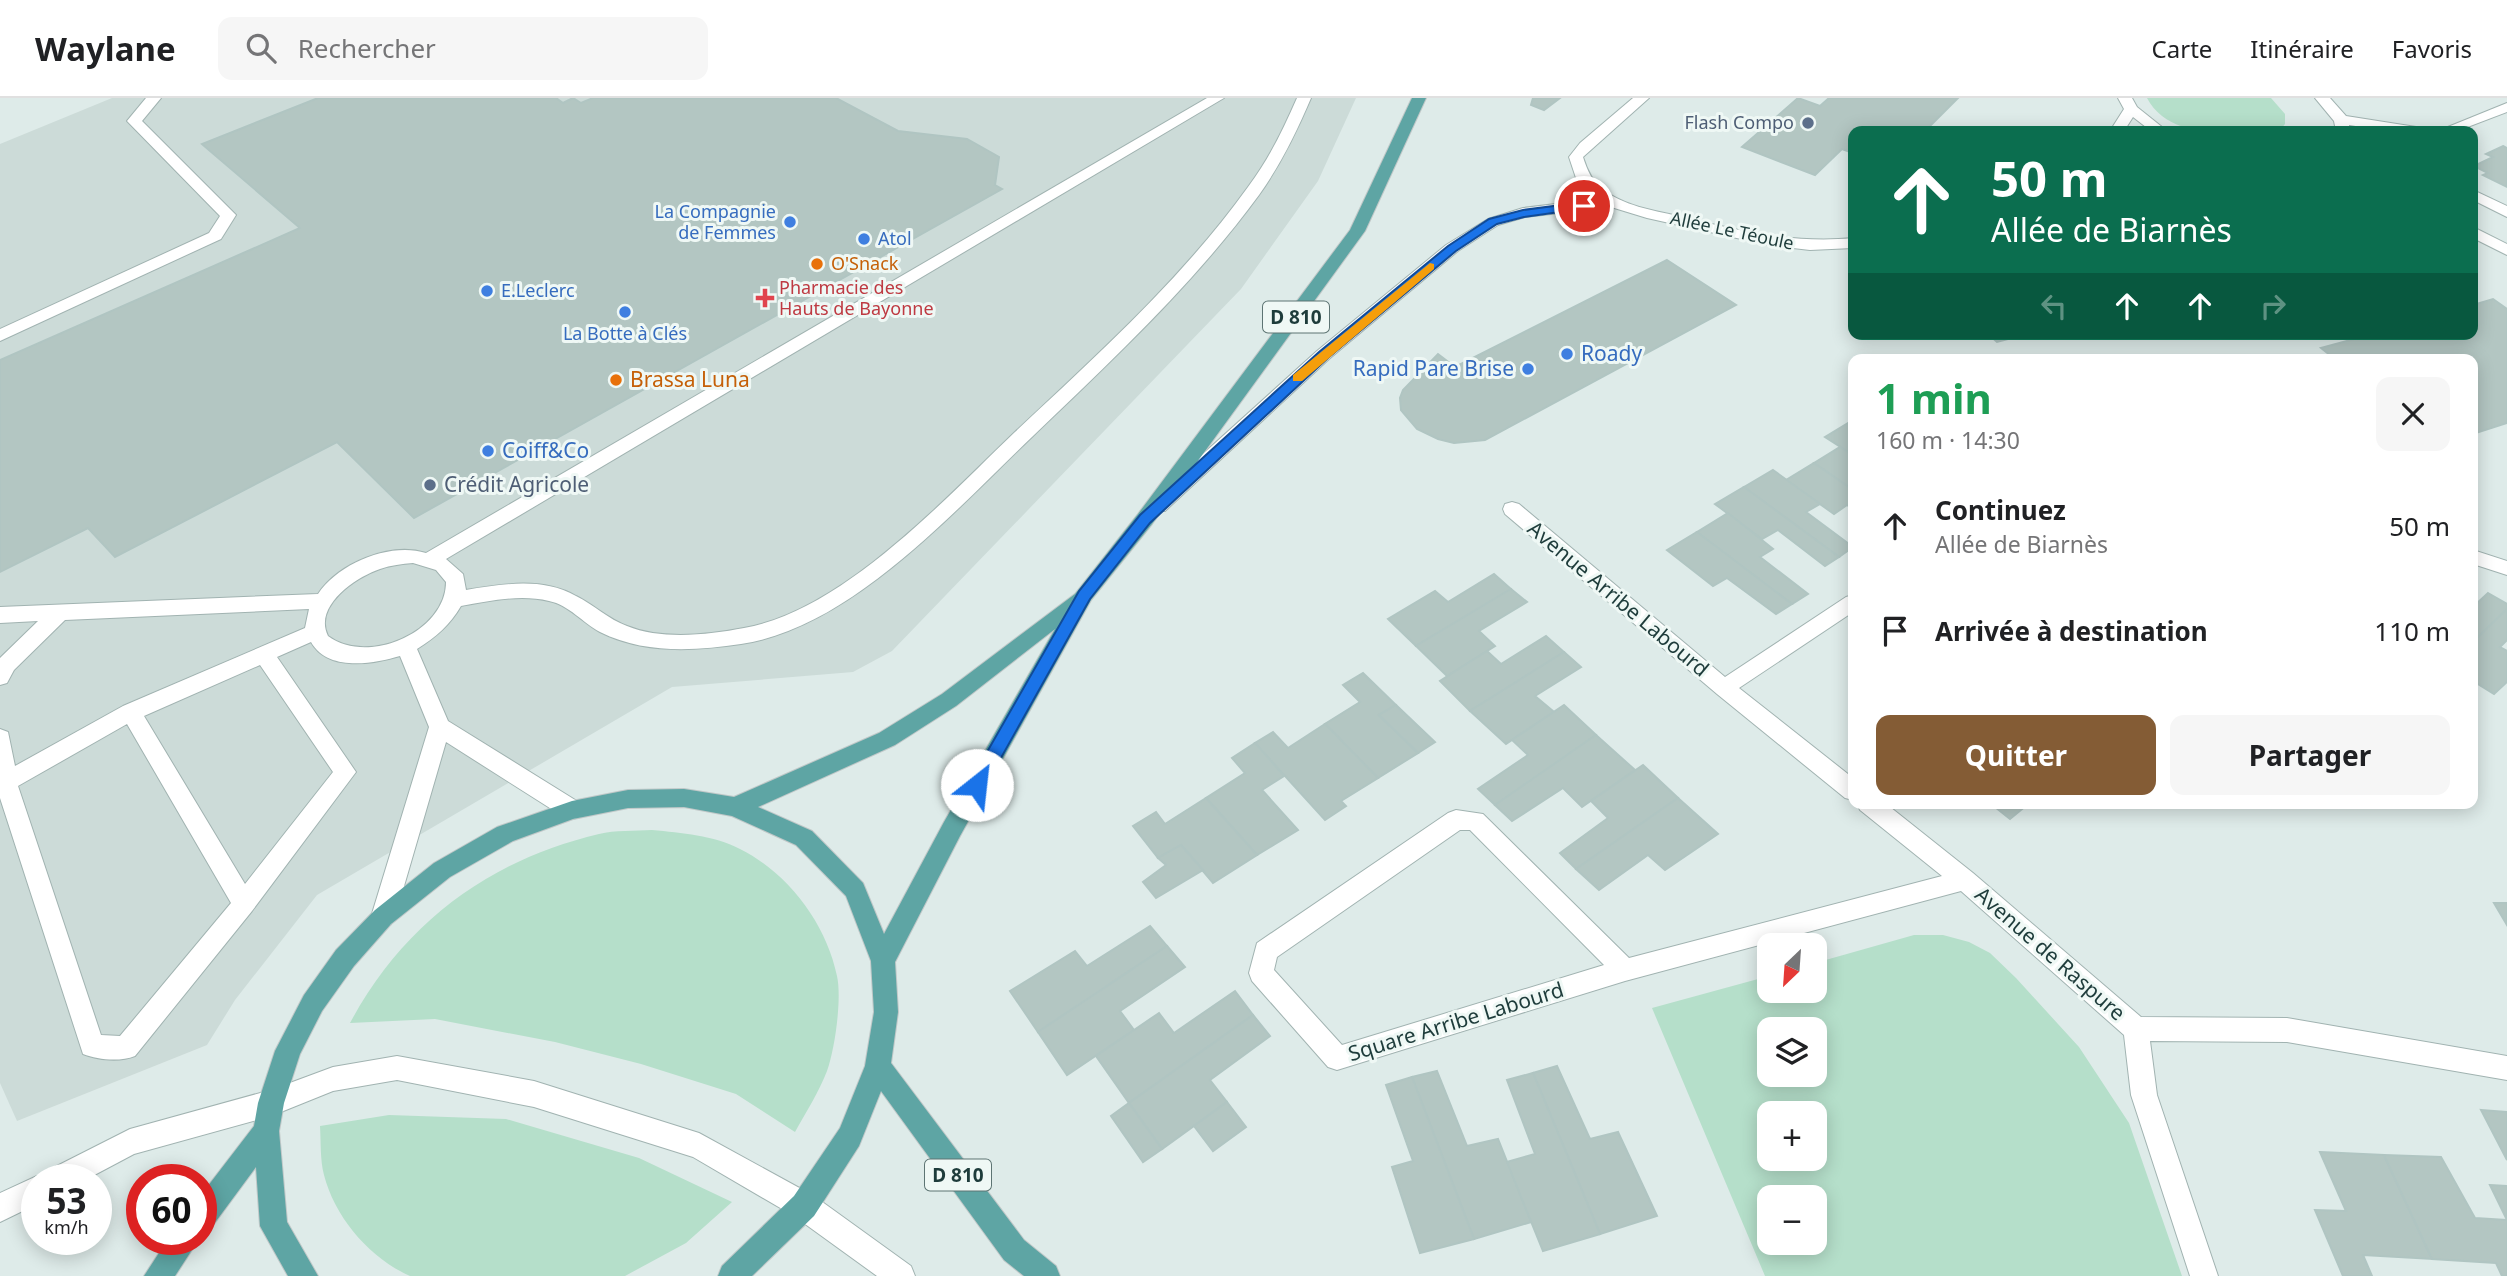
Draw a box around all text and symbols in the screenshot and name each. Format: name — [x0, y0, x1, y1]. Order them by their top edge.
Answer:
search box — [218, 17, 708, 80]
text: Waylane — [35, 26, 176, 71]
icon: search — [242, 29, 280, 67]
text: Rechercher — [298, 30, 436, 66]
text: Carte — [2152, 32, 2212, 65]
text: Itinéraire — [2250, 32, 2354, 65]
text: Favoris — [2392, 32, 2472, 65]
place label: Flash Compo — [1684, 110, 1794, 134]
marker: Flash Compo — [1800, 115, 1816, 131]
text: 50 m — [1991, 145, 2108, 211]
icon: ahead — [1876, 154, 1967, 245]
pin — [1554, 176, 1614, 236]
icon: arrive — [1565, 187, 1603, 225]
place label: La Compagnie de Femmes — [655, 199, 776, 244]
street label: Allée Le Téoule — [1668, 205, 1796, 255]
text: Allée de Biarnès — [1991, 208, 2232, 251]
marker: La Compagnie de Femmes — [782, 214, 798, 230]
place label: Atol — [878, 226, 912, 250]
marker: Atol — [856, 231, 872, 247]
place label: O'Snack — [831, 251, 899, 275]
marker: O'Snack — [809, 256, 825, 272]
place label: Pharmacie des Hauts de Bayonne — [779, 275, 934, 320]
place label: E.Leclerc — [501, 278, 575, 302]
marker: E.Leclerc — [479, 283, 495, 299]
icon: left — [2035, 287, 2073, 325]
icon: ahead — [2108, 287, 2146, 325]
icon: ahead — [2181, 287, 2219, 325]
icon: right — [2254, 287, 2292, 325]
marker: Pharmacie des Hauts de Bayonne — [757, 290, 773, 306]
road number: D 810 — [1263, 302, 1329, 332]
marker: La Botte à Clés — [617, 304, 633, 320]
place label: La Botte à Clés — [563, 321, 687, 345]
place label: Roady — [1581, 339, 1642, 367]
marker: Roady — [1559, 346, 1575, 362]
place label: Rapid Pare Brise — [1353, 354, 1514, 382]
marker: Rapid Pare Brise — [1520, 361, 1536, 377]
place label: Brassa Luna — [630, 365, 750, 393]
text: 1 min — [1876, 369, 1992, 426]
marker: Brassa Luna — [608, 372, 624, 388]
button: close — [2376, 377, 2450, 451]
text: 160 m · 14:30 — [1876, 424, 2020, 456]
place label: Coiff&Co — [502, 436, 589, 464]
marker: Coiff&Co — [480, 443, 496, 459]
place label: Crédit Agricole — [444, 470, 589, 498]
marker: Crédit Agricole — [422, 477, 438, 493]
text: Continuez — [1935, 492, 2066, 528]
icon: ahead — [1876, 507, 1914, 545]
text: 50 m — [2389, 508, 2450, 544]
street label: Avenue Arribe Labourd — [1522, 514, 1715, 682]
text: Allée de Biarnès — [1935, 528, 2108, 560]
icon: arrive — [1876, 612, 1914, 650]
text: Arrivée à destination — [1935, 613, 2208, 649]
text: 110 m — [2374, 613, 2450, 649]
button: Quitter — [1876, 715, 2156, 795]
button: Partager — [2170, 715, 2450, 795]
position arrow — [940, 748, 1014, 822]
street label: Avenue de Raspure — [1970, 880, 2132, 1026]
north arrow — [1757, 933, 1827, 1003]
map controls — [1757, 933, 1827, 1255]
street label: Square Arribe Labourd — [1345, 975, 1567, 1067]
button: layers — [1757, 1017, 1827, 1087]
button: + — [1757, 1101, 1827, 1171]
road number: D 810 — [925, 1160, 991, 1190]
speed limit sign: 60 — [126, 1164, 217, 1255]
text: 53 — [46, 1177, 87, 1224]
button: − — [1757, 1185, 1827, 1255]
text: km/h — [44, 1215, 89, 1239]

